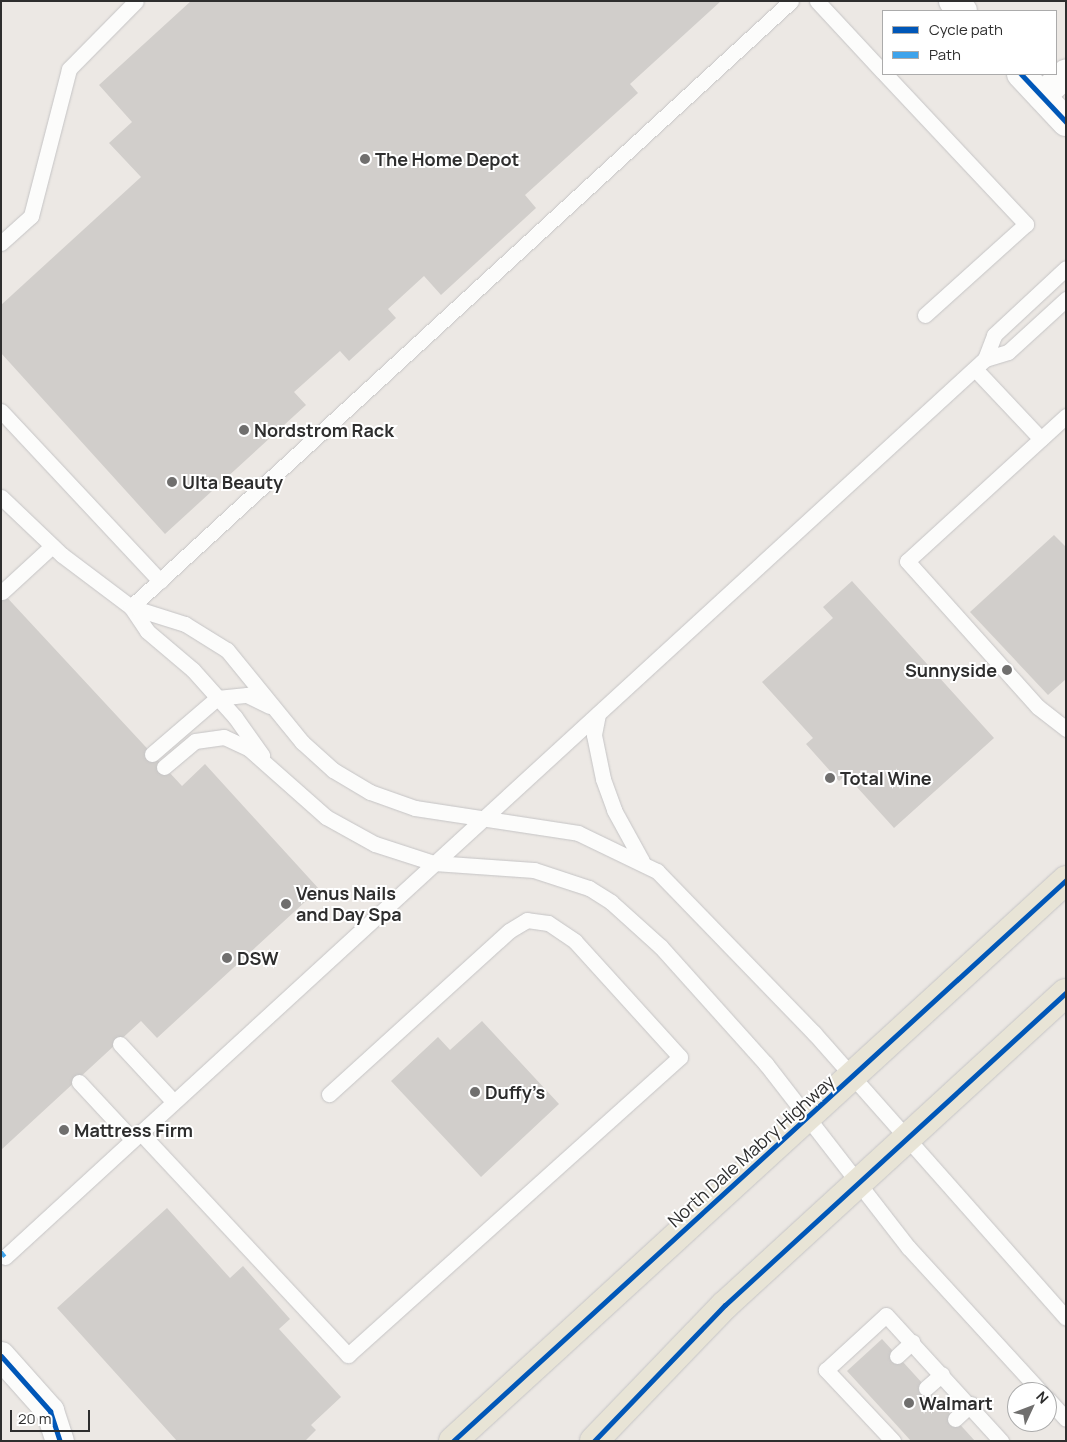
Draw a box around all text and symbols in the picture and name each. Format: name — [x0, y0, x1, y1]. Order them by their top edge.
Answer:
legend — [882, 10, 1057, 75]
text: Cycle path — [929, 19, 1003, 40]
text: Path — [929, 44, 961, 65]
place label: The Home Depot — [375, 148, 519, 170]
marker: The Home Depot — [359, 153, 371, 165]
place label: Nordstrom Rack — [254, 419, 394, 441]
marker: Nordstrom Rack — [238, 424, 250, 436]
place label: Ulta Beauty — [182, 471, 283, 493]
marker: Ulta Beauty — [166, 476, 178, 488]
place label: Sunnyside — [905, 659, 997, 681]
marker: Sunnyside — [1001, 664, 1013, 676]
place label: Total Wine — [840, 767, 932, 789]
marker: Total Wine — [824, 772, 836, 784]
place label: Venus Nails and Day Spa — [296, 883, 402, 926]
marker: Venus Nails and Day Spa — [280, 898, 292, 910]
place label: DSW — [237, 947, 279, 969]
marker: DSW — [221, 952, 233, 964]
street label: North Dale Mabry Highway — [663, 1070, 839, 1232]
place label: Duffy’s — [485, 1081, 545, 1103]
marker: Duffy’s — [469, 1086, 481, 1098]
place label: Mattress Firm — [74, 1119, 193, 1141]
marker: Mattress Firm — [58, 1124, 70, 1136]
north arrow — [1007, 1382, 1057, 1432]
text: N — [1032, 1387, 1053, 1407]
place label: Walmart — [919, 1392, 993, 1414]
marker: Walmart — [903, 1397, 915, 1409]
scale bar — [12, 1400, 92, 1432]
text: 20 m — [18, 1408, 51, 1429]

